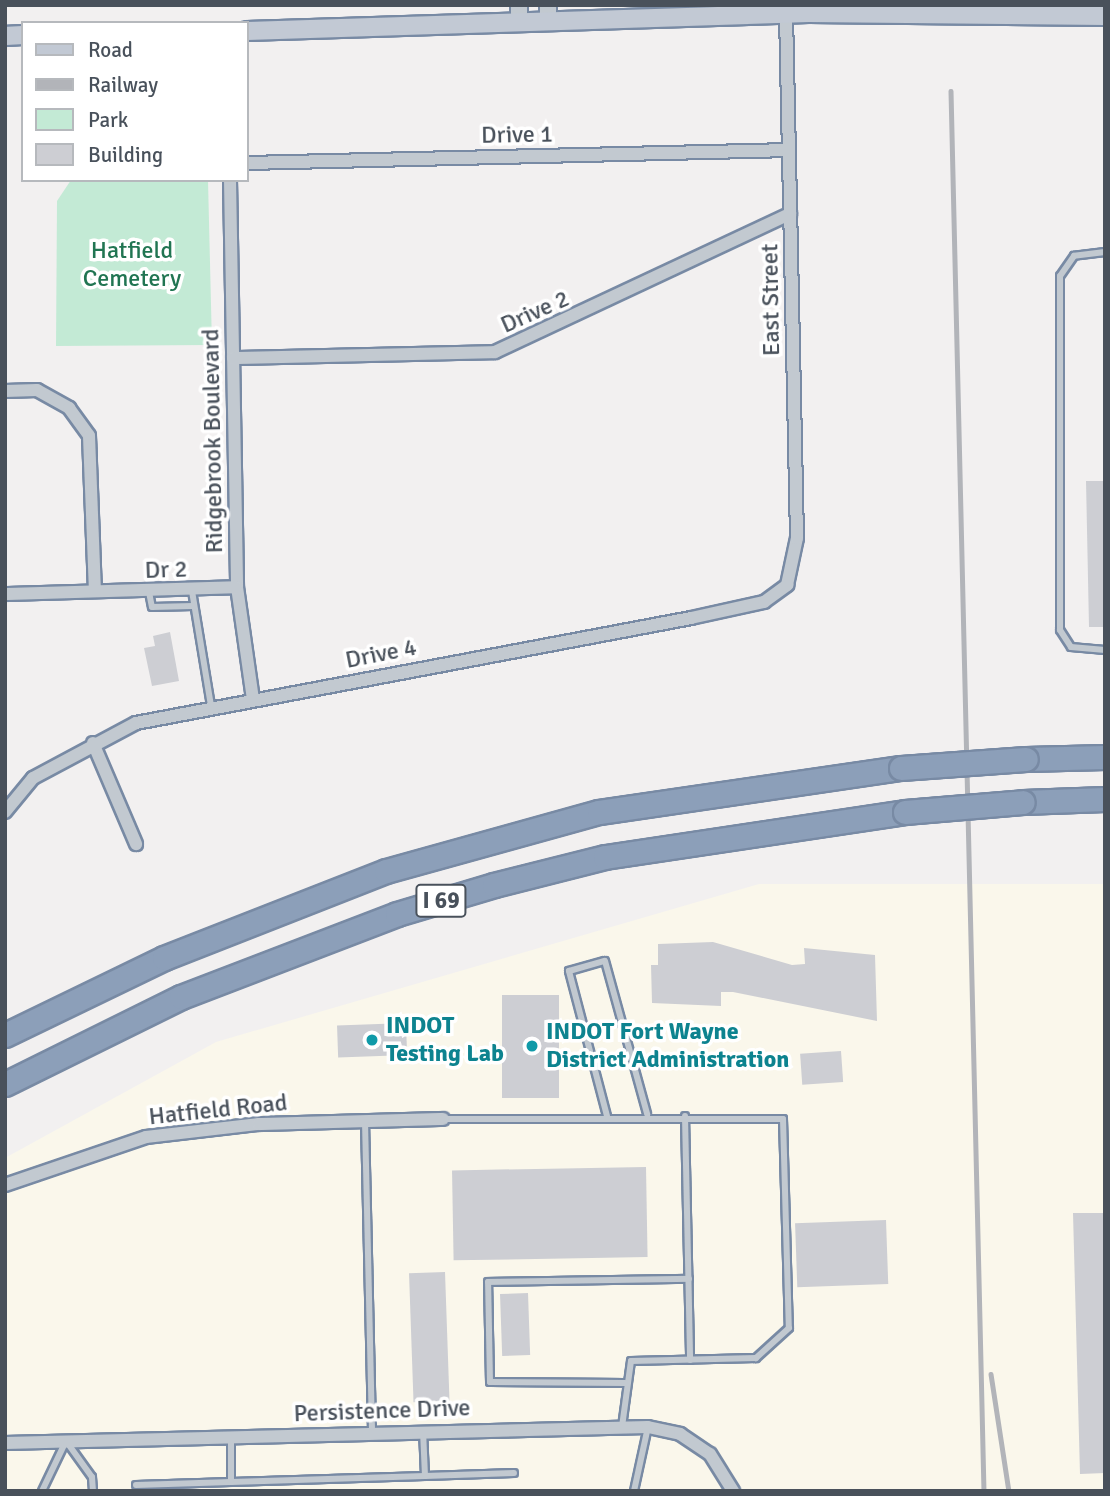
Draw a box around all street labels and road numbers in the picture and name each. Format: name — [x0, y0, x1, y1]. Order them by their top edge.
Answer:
street label: Drive 1 — [481, 120, 553, 150]
street label: East Street — [756, 244, 786, 356]
street label: Drive 2 — [496, 284, 574, 340]
street label: Ridgebrook Boulevard — [197, 328, 229, 554]
street label: Dr 2 — [144, 555, 188, 585]
street label: Drive 4 — [343, 633, 419, 675]
road number: I 69 — [415, 882, 467, 920]
street label: Hatfield Road — [147, 1088, 289, 1132]
street label: Persistence Drive — [293, 1394, 471, 1428]

